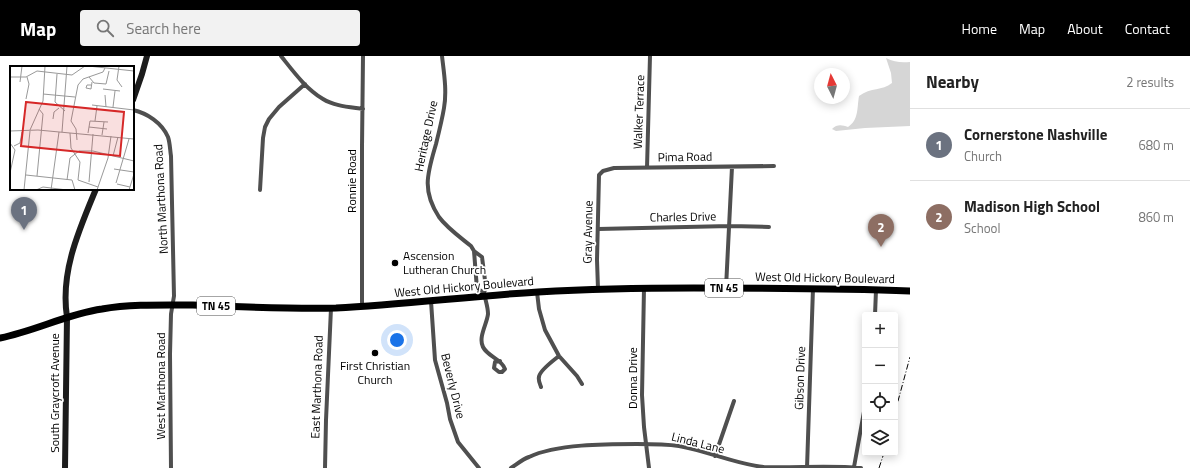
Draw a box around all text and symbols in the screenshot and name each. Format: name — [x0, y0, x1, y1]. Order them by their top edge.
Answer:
search box — [80, 10, 360, 46]
text: Map — [20, 14, 56, 43]
icon: search — [94, 17, 116, 39]
text: Search here — [126, 17, 201, 40]
text: Home — [962, 18, 997, 39]
text: Map — [1019, 18, 1045, 39]
text: About — [1067, 18, 1103, 39]
text: Contact — [1125, 18, 1170, 39]
inset map — [10, 66, 134, 190]
north arrow — [814, 68, 850, 104]
text: Nearby — [926, 69, 979, 95]
text: 2 results — [1126, 72, 1174, 92]
street label: Walker Terrace — [628, 74, 649, 150]
street label: Heritage Drive — [409, 99, 442, 173]
text: Cornerstone Nashville — [964, 123, 1107, 146]
text: 1 — [935, 135, 943, 155]
text: 680 m — [1138, 135, 1174, 155]
street label: North Marthona Road — [148, 144, 173, 255]
text: Church — [964, 146, 1002, 166]
street label: Pima Road — [658, 147, 712, 166]
street label: Ronnie Road — [342, 149, 361, 213]
text: Madison High School — [964, 195, 1100, 218]
pin: 1 — [11, 197, 37, 230]
street label: Gray Avenue — [577, 200, 598, 264]
street label: Charles Drive — [650, 206, 716, 227]
text: 2 — [935, 207, 943, 227]
text: 860 m — [1138, 207, 1174, 227]
pin: 2 — [868, 214, 894, 247]
text: School — [964, 218, 1000, 238]
place label: Ascension Lutheran Church — [403, 246, 486, 279]
marker: Ascension Lutheran Church — [390, 258, 400, 268]
street label: West Old Hickory Boulevard — [755, 267, 895, 288]
street label: West Old Hickory Boulevard — [393, 271, 534, 302]
road number: TN 45 — [705, 279, 743, 297]
road number: TN 45 — [197, 297, 235, 315]
map controls — [862, 312, 898, 456]
button: + — [862, 312, 898, 348]
your location — [387, 330, 407, 350]
street label: West Marthona Road — [151, 332, 170, 440]
street label: South Graycroft Avenue — [45, 333, 64, 453]
street label: East Marthona Road — [305, 335, 328, 439]
street label: Gibson Drive — [789, 346, 810, 410]
street label: Donna Drive — [623, 347, 642, 409]
marker: First Christian Church — [370, 348, 380, 358]
button: − — [862, 348, 898, 384]
street label: Beverly Drive — [436, 351, 471, 421]
place label: First Christian Church — [340, 356, 410, 389]
button: locate — [862, 384, 898, 420]
button: layers — [862, 420, 898, 456]
street label: Linda Lane — [670, 427, 727, 458]

